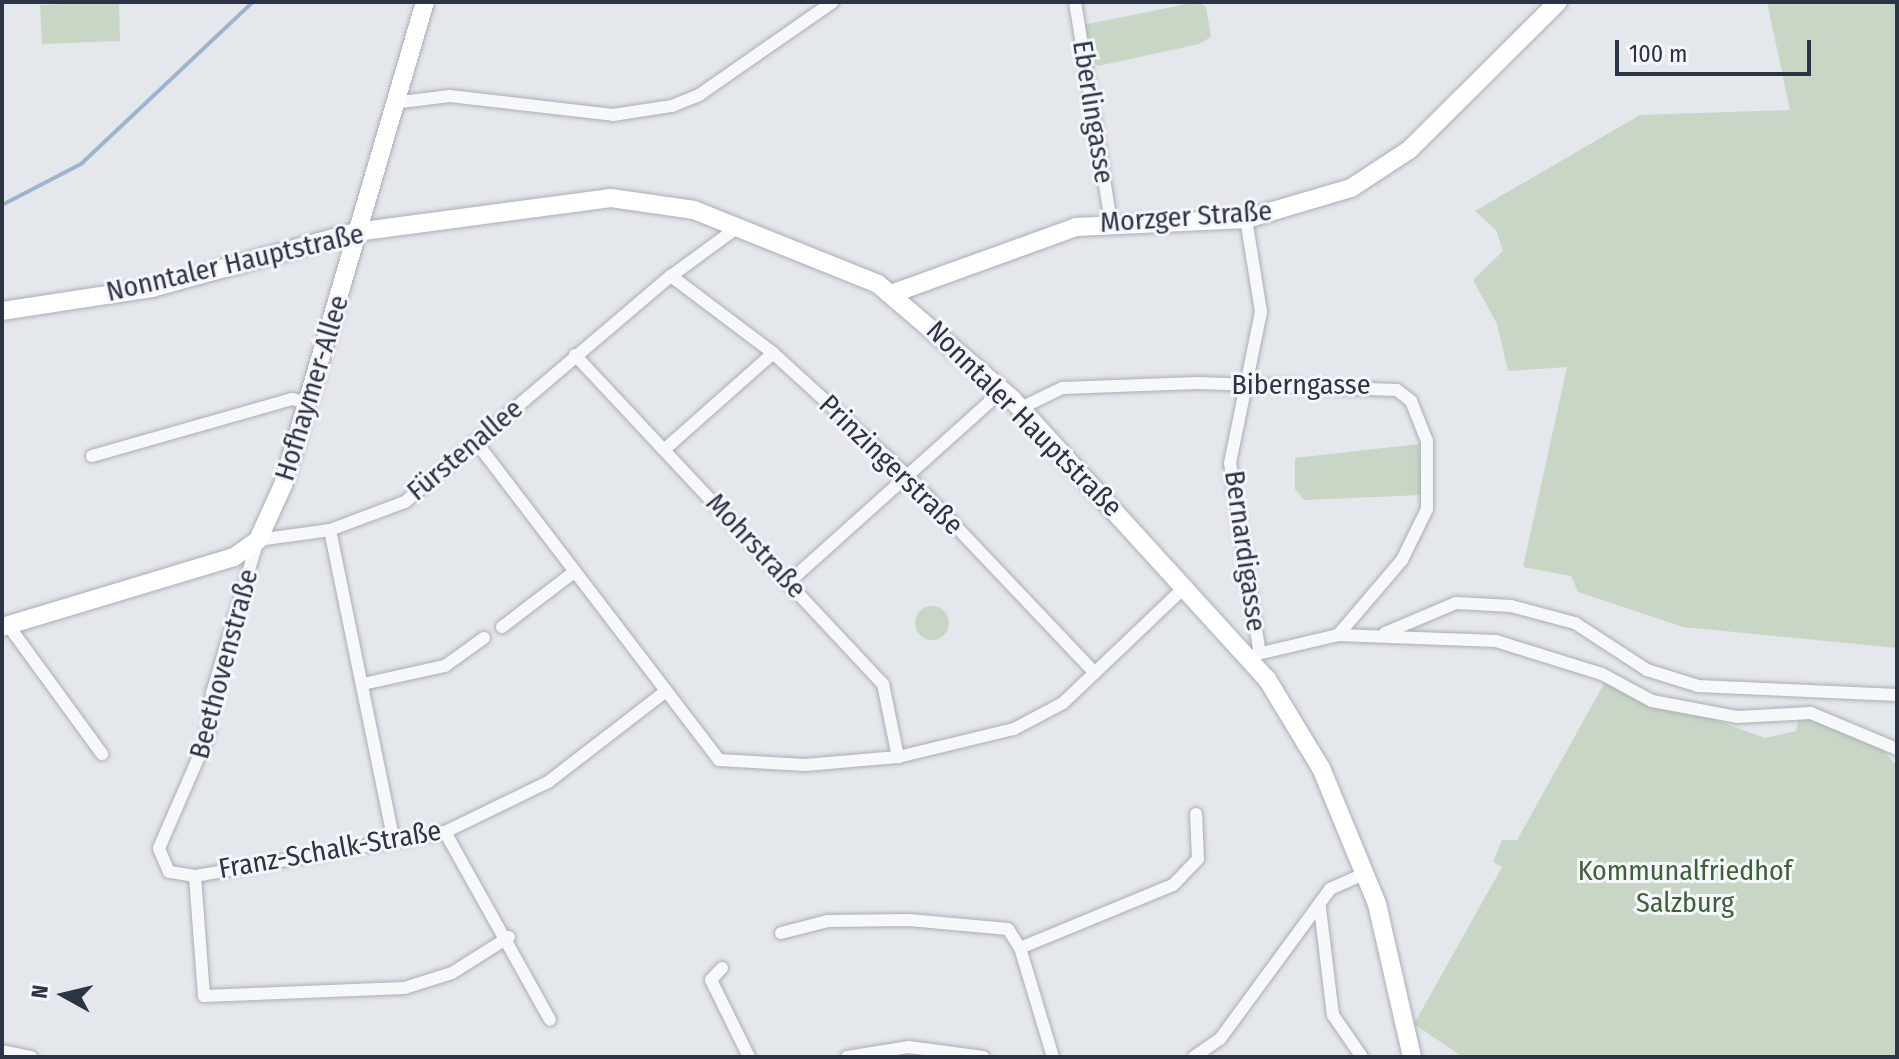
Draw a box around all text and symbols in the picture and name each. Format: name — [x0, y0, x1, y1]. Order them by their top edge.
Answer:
scale bar — [1619, 24, 1815, 74]
street label: Eberlingasse — [1065, 38, 1121, 186]
text: 100 m — [1629, 40, 1687, 68]
street label: Morzger Straße — [1099, 194, 1273, 240]
street label: Nonntaler Hauptstraße — [103, 217, 367, 309]
street label: Hofhaymer-Allee — [268, 291, 356, 485]
street label: Nonntaler Hauptstraße — [919, 314, 1129, 524]
street label: Biberngasse — [1231, 368, 1371, 402]
street label: Prinzingerstraße — [812, 388, 970, 542]
street label: Fürstenallee — [400, 392, 530, 508]
street label: Bernardigasse — [1217, 468, 1273, 634]
street label: Mohrstraße — [699, 487, 813, 605]
street label: Beethovenstraße — [183, 565, 265, 763]
street label: Franz-Schalk-Straße — [216, 814, 444, 886]
park label: Kommunalfriedhof Salzburg — [1578, 854, 1792, 920]
north arrow — [24, 955, 104, 1035]
text: N — [25, 983, 54, 1000]

